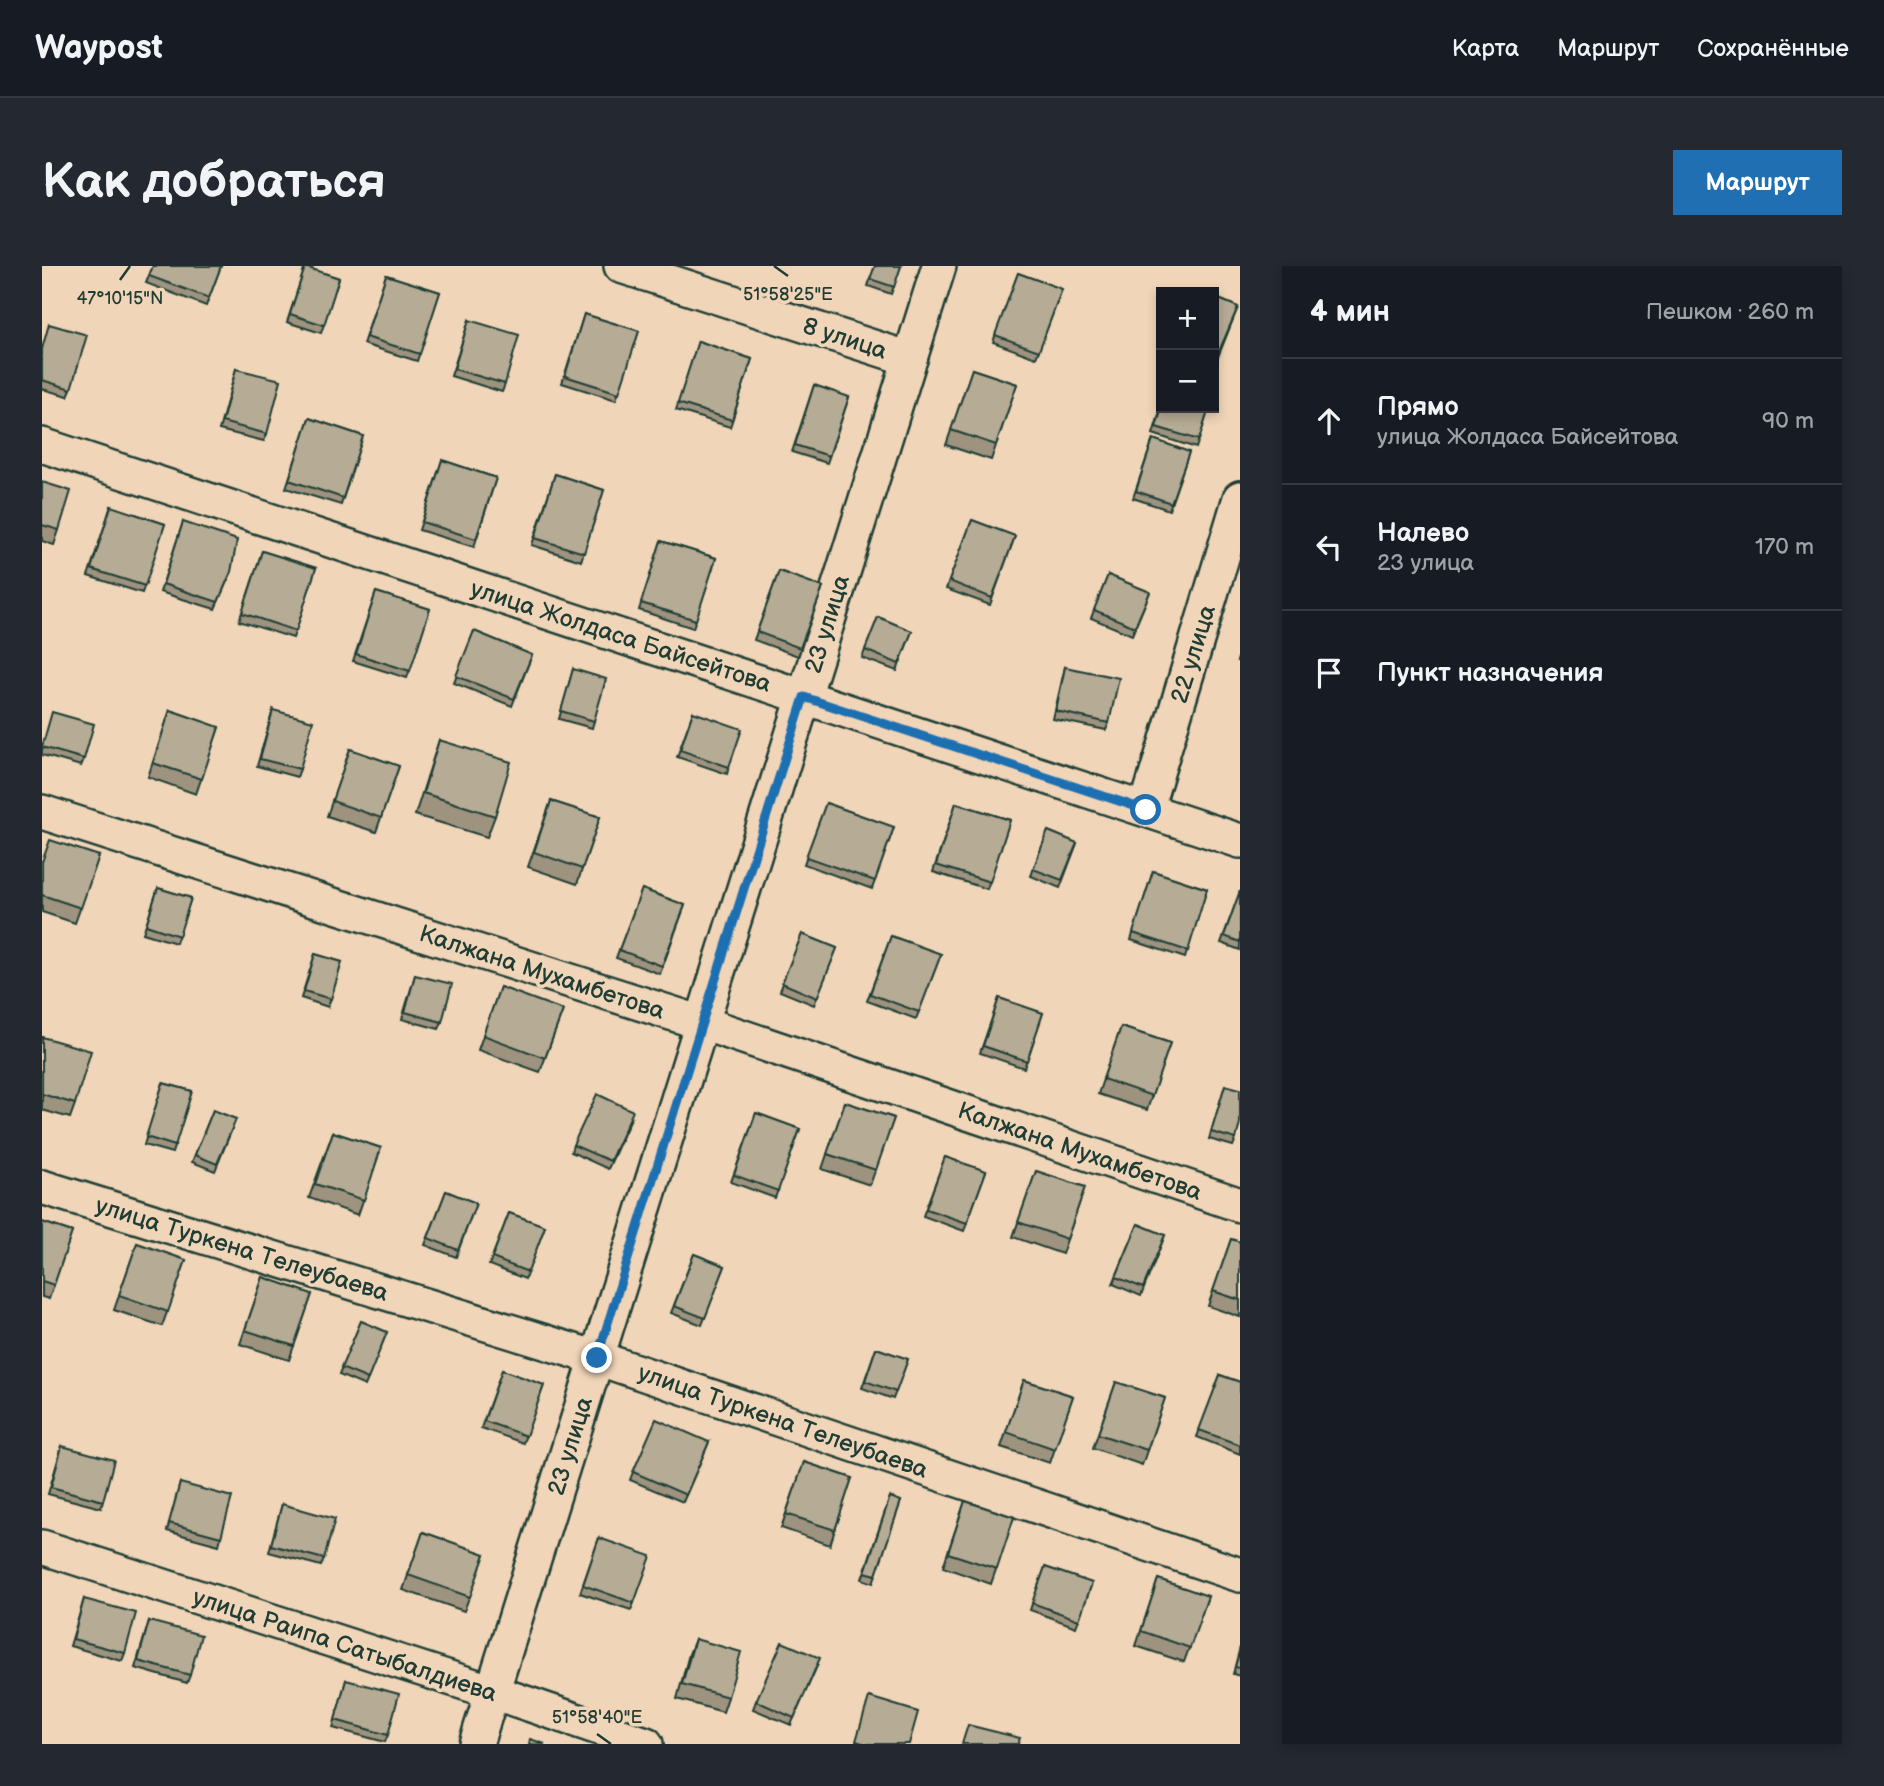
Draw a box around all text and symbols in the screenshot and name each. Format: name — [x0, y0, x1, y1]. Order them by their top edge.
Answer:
text: Waypost — [35, 28, 163, 68]
text: Карта — [1452, 34, 1519, 63]
text: Маршрут — [1557, 34, 1659, 63]
text: Сохранённые — [1697, 34, 1849, 63]
button: Маршрут — [1673, 150, 1842, 215]
text: Как добраться — [42, 153, 386, 212]
text: 51°58'25"E — [743, 284, 833, 305]
map controls — [1156, 287, 1219, 413]
button: + — [1156, 287, 1219, 350]
text: 47°10'15"N — [76, 288, 164, 309]
text: 4 мин — [1310, 294, 1390, 330]
text: Пешком · 260 m — [1646, 298, 1814, 326]
street label: 8 улица — [799, 311, 891, 366]
button: − — [1156, 350, 1219, 413]
text: Прямо — [1377, 392, 1459, 423]
icon: ahead — [1310, 402, 1348, 440]
text: 90 m — [1762, 407, 1814, 435]
text: улица Жолдаса Байсейтова — [1377, 423, 1678, 451]
text: Налево — [1377, 518, 1469, 549]
icon: left — [1310, 528, 1348, 566]
text: 170 m — [1755, 533, 1814, 561]
text: 23 улица — [1377, 549, 1474, 577]
street label: 23 улица — [799, 571, 856, 677]
street label: улица Жолдаса Байсейтова — [467, 574, 775, 699]
street label: 22 улица — [1165, 602, 1222, 707]
icon: arrive — [1310, 654, 1348, 692]
text: Пункт назначения — [1377, 658, 1603, 689]
route start — [1130, 794, 1161, 825]
street label: Калжана Мухамбетова — [416, 919, 668, 1026]
street label: Калжана Мухамбетова — [954, 1096, 1206, 1207]
street label: улица Туркена Телеубаева — [92, 1191, 392, 1308]
route end — [581, 1342, 612, 1373]
street label: улица Туркена Телеубаева — [634, 1358, 932, 1485]
street label: 23 улица — [542, 1393, 599, 1499]
street label: улица Раипа Сатыбалдиева — [189, 1583, 501, 1708]
text: 51°58'40"E — [552, 1707, 642, 1728]

